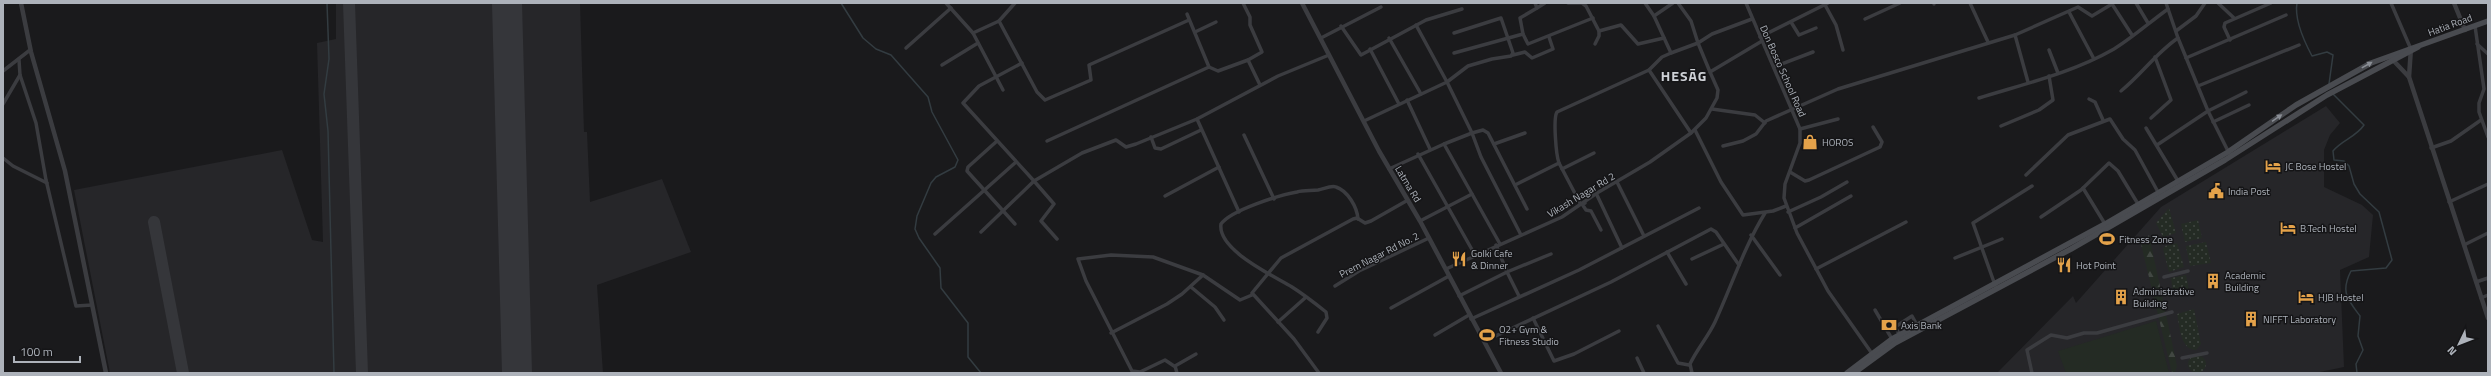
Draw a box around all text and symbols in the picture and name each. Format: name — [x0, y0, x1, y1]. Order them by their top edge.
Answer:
street label: Hatia Road — [2426, 10, 2474, 40]
street label: Don Bosco School Road — [1756, 23, 1810, 119]
one-way arrow — [2361, 62, 2373, 68]
district label: HESĀG — [1661, 65, 1707, 86]
one-way arrow — [2272, 114, 2282, 122]
shop icon: HOROS — [1801, 133, 1819, 151]
place label: HOROS — [1822, 135, 1854, 150]
hotel icon: JC Bose Hostel — [2264, 157, 2282, 175]
place label: JC Bose Hostel — [2285, 159, 2346, 174]
street label: Latma Rd — [1391, 163, 1425, 205]
street label: Vikash Nagar Rd 2 — [1544, 169, 1618, 221]
public building icon: India Post — [2207, 182, 2225, 200]
place label: India Post — [2228, 184, 2270, 199]
hotel icon: B.Tech Hostel — [2279, 219, 2297, 237]
place label: B.Tech Hostel — [2300, 221, 2357, 236]
street label: Prem Nagar Rd No. 2 — [1336, 228, 1422, 282]
sports icon: Fitness Zone — [2098, 230, 2116, 248]
place label: Fitness Zone — [2119, 232, 2173, 247]
place label: Golki Cafe & Dinner — [1471, 246, 1513, 273]
restaurant icon: Golki Cafe & Dinner — [1450, 250, 1468, 268]
restaurant icon: Hot Point — [2055, 256, 2073, 274]
place label: Hot Point — [2076, 258, 2116, 273]
place label: Academic Building — [2225, 268, 2266, 295]
building icon: Academic Building — [2204, 272, 2222, 290]
place label: Administrative Building — [2133, 284, 2194, 311]
building icon: Administrative Building — [2112, 288, 2130, 306]
hotel icon: HJB Hostel — [2297, 288, 2315, 306]
place label: HJB Hostel — [2318, 290, 2363, 305]
building icon: NIFFT Laboratory — [2242, 310, 2260, 328]
place label: NIFFT Laboratory — [2263, 312, 2336, 327]
bank icon: Axis Bank — [1880, 316, 1898, 334]
place label: Axis Bank — [1901, 318, 1942, 333]
place label: O2+ Gym & Fitness Studio — [1499, 322, 1559, 349]
north arrow — [2439, 324, 2479, 364]
sports icon: O2+ Gym & Fitness Studio — [1478, 326, 1496, 344]
scale bar — [14, 338, 80, 364]
text: 100 m — [20, 342, 53, 361]
text: N — [2443, 343, 2460, 359]

